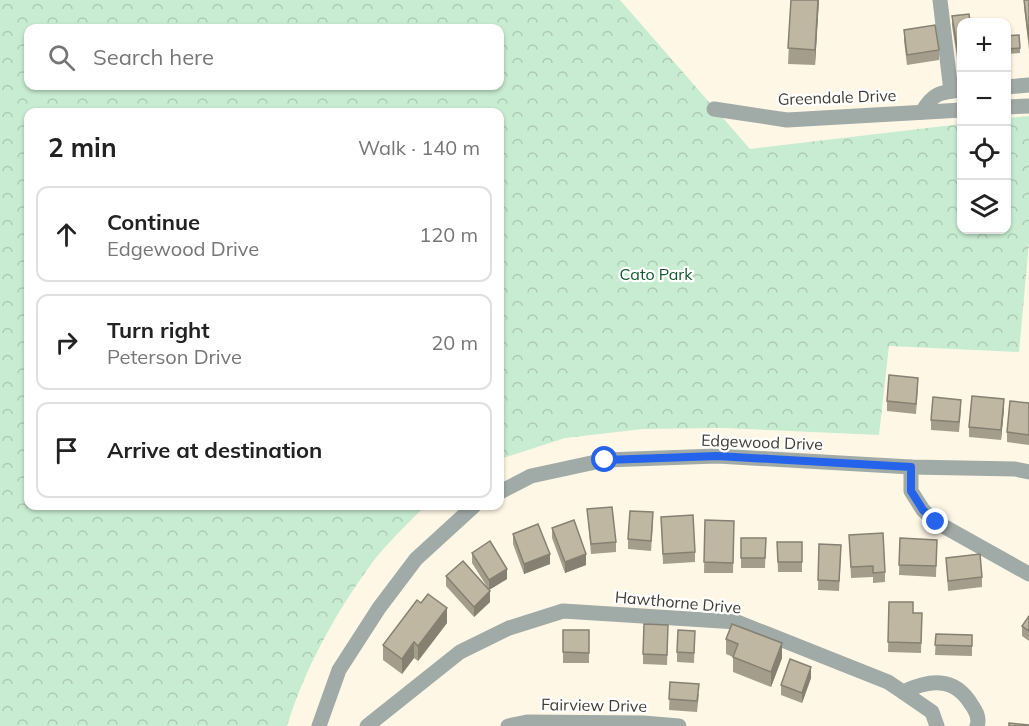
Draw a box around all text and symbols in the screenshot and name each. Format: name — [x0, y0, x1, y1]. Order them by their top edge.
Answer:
map controls — [957, 18, 1011, 234]
button: + — [957, 18, 1011, 72]
search box — [24, 24, 504, 90]
icon: search — [45, 41, 78, 74]
text: Search here — [93, 43, 214, 71]
button: − — [957, 72, 1011, 126]
street label: Greendale Drive — [777, 85, 897, 109]
button: locate — [957, 126, 1011, 180]
text: 2 min — [48, 131, 117, 164]
text: Walk · 140 m — [358, 135, 480, 160]
button: layers — [957, 180, 1011, 234]
text: Continue — [107, 208, 200, 236]
icon: ahead — [50, 218, 83, 251]
text: 120 m — [419, 222, 478, 247]
text: Edgewood Drive — [107, 236, 259, 261]
park label: Cato Park — [620, 264, 693, 284]
text: Turn right — [107, 316, 210, 344]
icon: right — [50, 326, 83, 359]
text: 20 m — [431, 330, 478, 355]
text: Peterson Drive — [107, 344, 242, 369]
street label: Edgewood Drive — [701, 430, 823, 454]
icon: arrive — [50, 434, 83, 467]
text: Arrive at destination — [107, 436, 322, 464]
route start — [591, 446, 617, 472]
route end — [922, 508, 948, 534]
street label: Hawthorne Drive — [614, 587, 742, 617]
street label: Fairview Drive — [541, 694, 647, 716]

